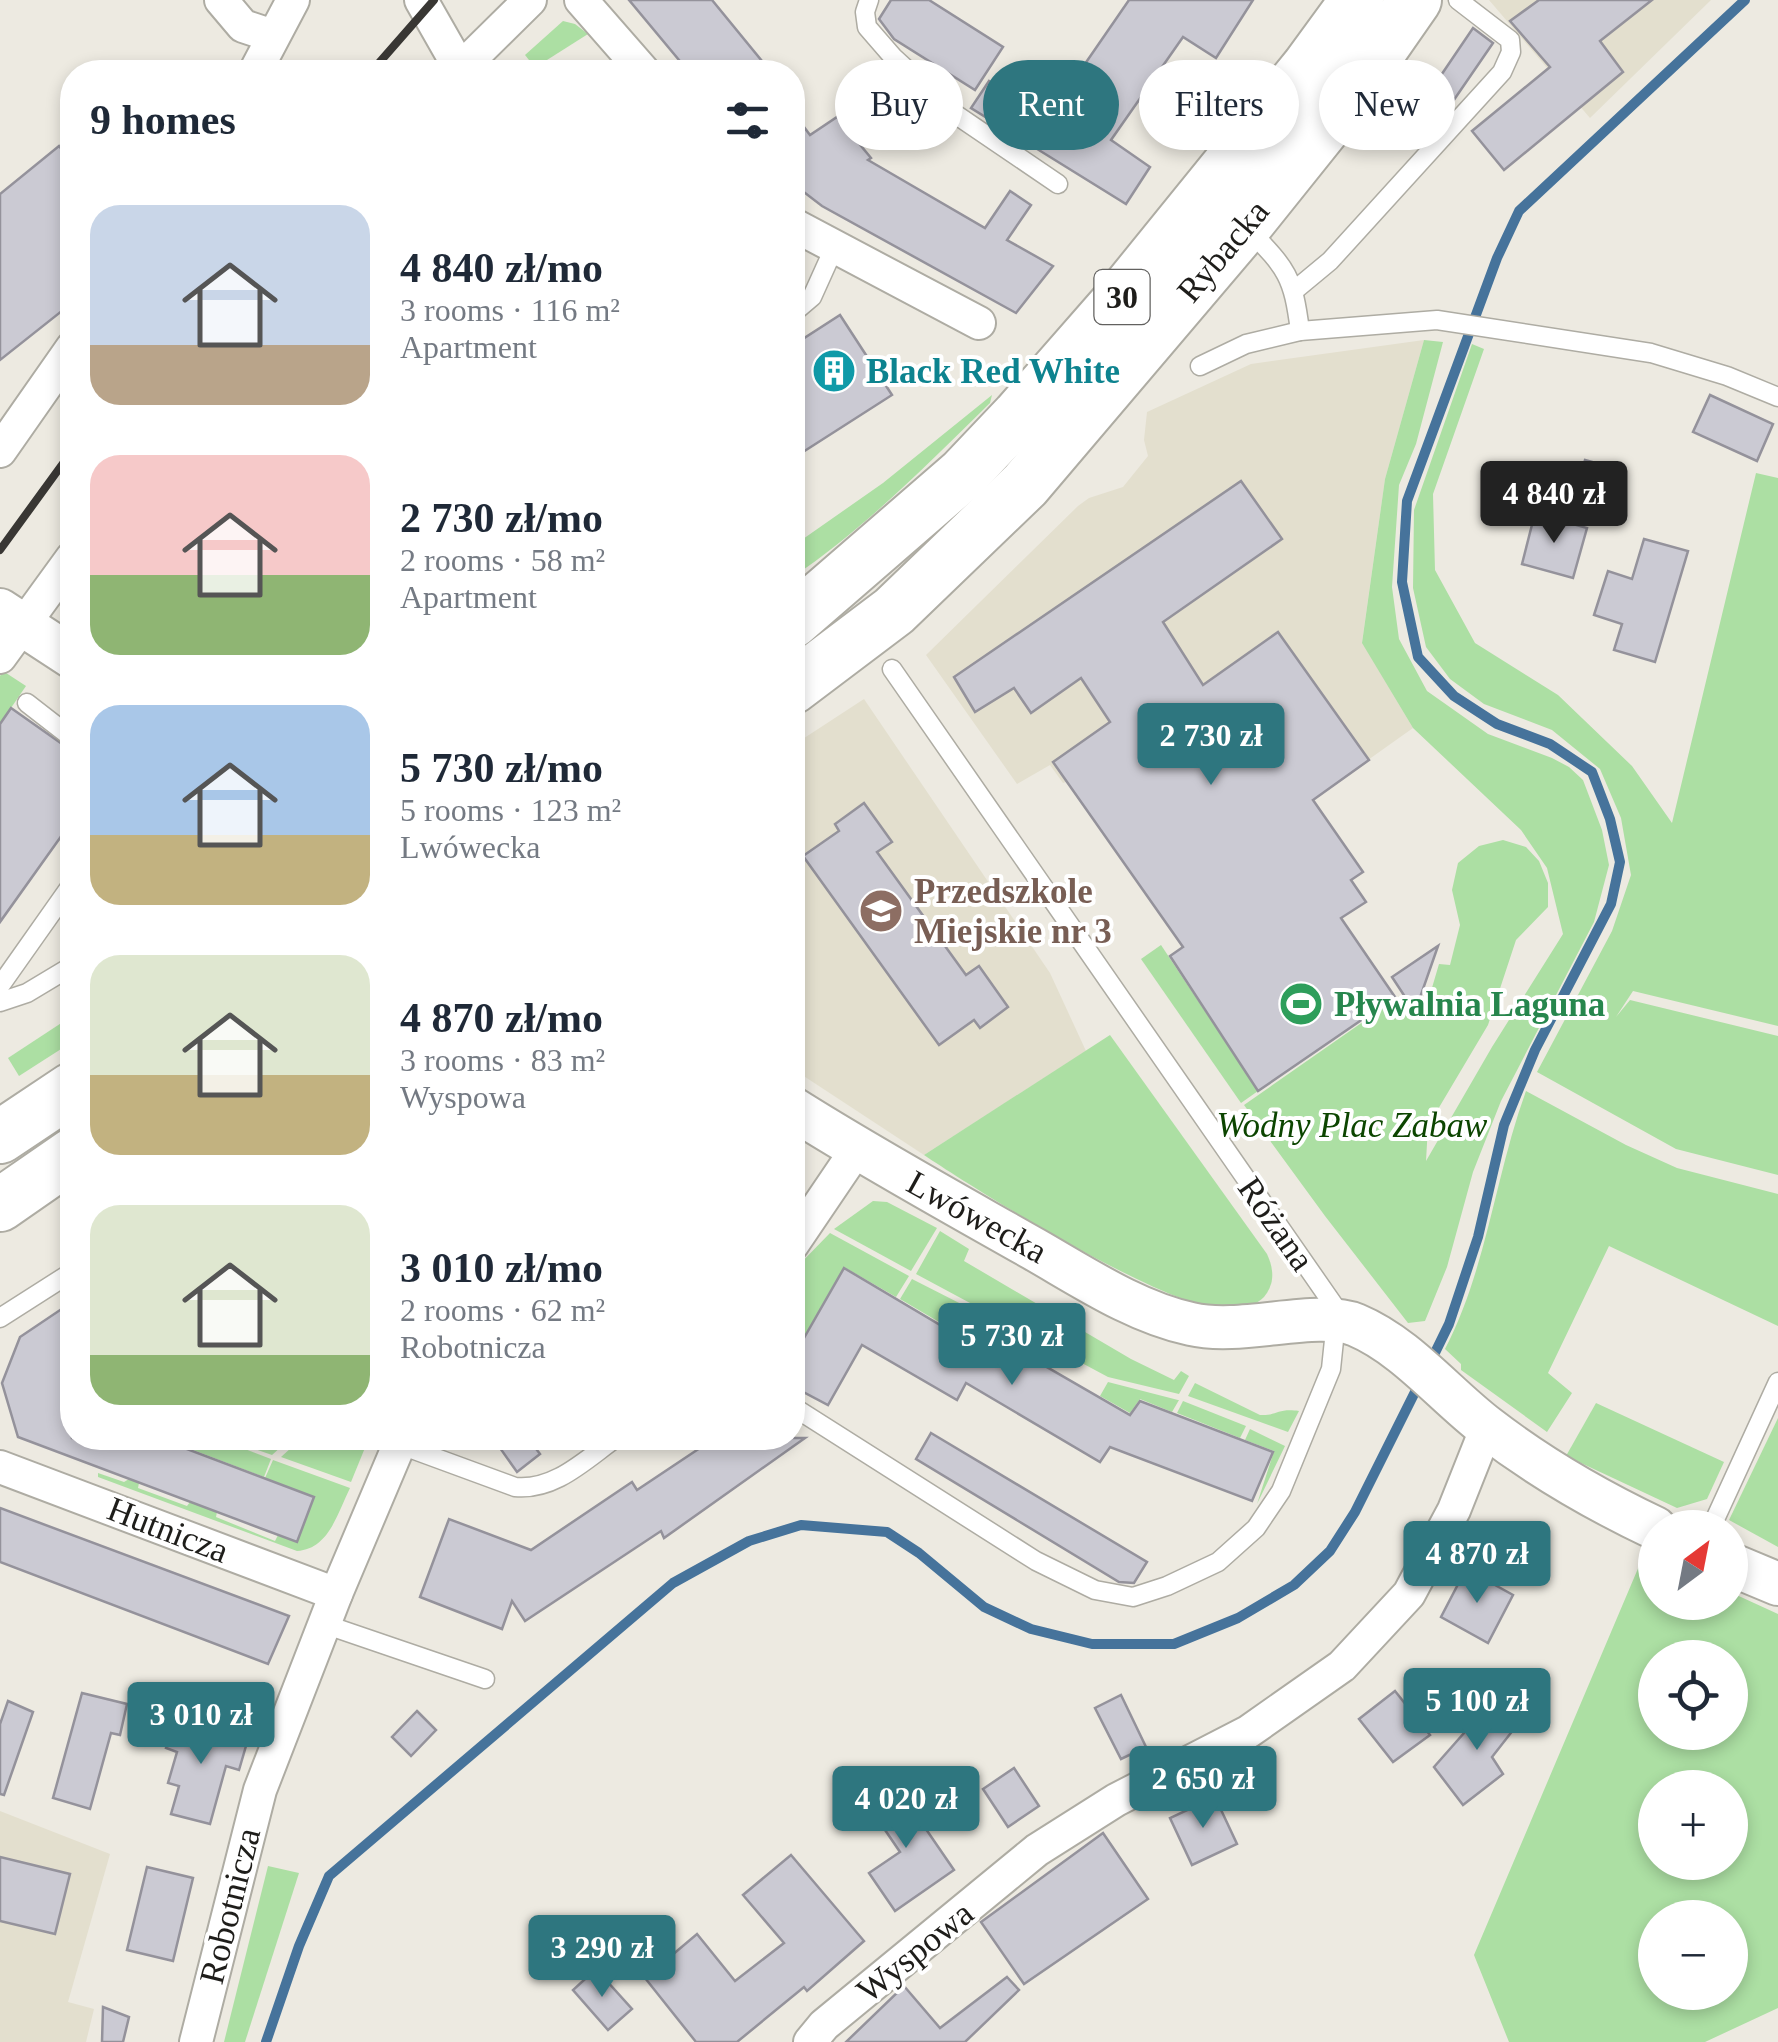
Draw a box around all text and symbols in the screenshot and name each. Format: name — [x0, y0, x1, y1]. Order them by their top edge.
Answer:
chip: Buy — [835, 60, 963, 150]
chip: Rent — [983, 60, 1119, 150]
chip: Filters — [1139, 60, 1299, 150]
chip: New — [1319, 60, 1455, 150]
icon: filters — [720, 93, 775, 148]
text: 9 homes — [90, 97, 236, 143]
street label: Rybacka — [1169, 192, 1277, 310]
icon: home — [170, 245, 290, 365]
text: 4 840 zł/mo — [400, 245, 603, 291]
road number: 30 — [1094, 270, 1150, 324]
text: 3 rooms · 116 m² — [400, 292, 620, 328]
text: Apartment — [400, 329, 537, 365]
building icon: Black Red White — [811, 348, 857, 394]
place label: Black Red White — [866, 352, 1120, 391]
pin: 4 840 zł — [1451, 461, 1657, 546]
text: 4 840 zł — [1502, 475, 1606, 511]
icon: home — [170, 495, 290, 615]
text: 2 730 zł/mo — [400, 495, 603, 541]
text: 2 rooms · 58 m² — [400, 542, 605, 578]
text: Apartment — [400, 579, 537, 615]
pin: 2 730 zł — [1108, 703, 1314, 788]
text: 2 730 zł — [1159, 717, 1263, 753]
icon: home — [170, 745, 290, 865]
text: 5 730 zł/mo — [400, 745, 603, 791]
text: 5 rooms · 123 m² — [400, 792, 621, 828]
text: Lwówecka — [400, 829, 540, 865]
place label: Przedszkole Miejskie nr 3 — [914, 872, 1112, 951]
school or university icon: Przedszkole Miejskie nr 3 — [858, 888, 904, 934]
sports icon: Pływalnia Laguna — [1278, 981, 1324, 1027]
place label: Pływalnia Laguna — [1334, 985, 1605, 1024]
icon: home — [170, 995, 290, 1115]
text: 4 870 zł/mo — [400, 995, 603, 1041]
text: 3 rooms · 83 m² — [400, 1042, 605, 1078]
text: Wyspowa — [400, 1079, 526, 1115]
park label: Wodny Plac Zabaw — [1217, 1106, 1488, 1145]
street label: Lwówecka — [900, 1163, 1054, 1271]
street label: Różana — [1230, 1170, 1322, 1279]
icon: home — [170, 1245, 290, 1365]
text: 3 010 zł/mo — [400, 1245, 603, 1291]
text: 2 rooms · 62 m² — [400, 1292, 605, 1328]
pin: 5 730 zł — [909, 1303, 1115, 1388]
text: 5 730 zł — [960, 1317, 1064, 1353]
text: Robotnicza — [400, 1329, 546, 1365]
street label: Hutnicza — [102, 1489, 234, 1571]
north arrow — [1638, 1510, 1748, 1620]
map controls — [1638, 1510, 1748, 2010]
pin: 4 870 zł — [1374, 1521, 1580, 1606]
text: 4 870 zł — [1425, 1535, 1529, 1571]
button: locate — [1638, 1640, 1748, 1750]
pin: 5 100 zł — [1374, 1668, 1580, 1753]
pin: 3 010 zł — [98, 1682, 304, 1767]
text: 5 100 zł — [1425, 1682, 1529, 1718]
text: 3 010 zł — [149, 1696, 253, 1732]
pin: 2 650 zł — [1100, 1746, 1306, 1831]
text: 2 650 zł — [1151, 1760, 1255, 1796]
pin: 4 020 zł — [803, 1766, 1009, 1851]
button: + — [1638, 1770, 1748, 1880]
text: 4 020 zł — [854, 1780, 958, 1816]
street label: Robotnicza — [192, 1824, 268, 1988]
street label: Wyspowa — [849, 1893, 981, 2011]
button: − — [1638, 1900, 1748, 2010]
pin: 3 290 zł — [499, 1915, 705, 2000]
text: 3 290 zł — [550, 1929, 654, 1965]

